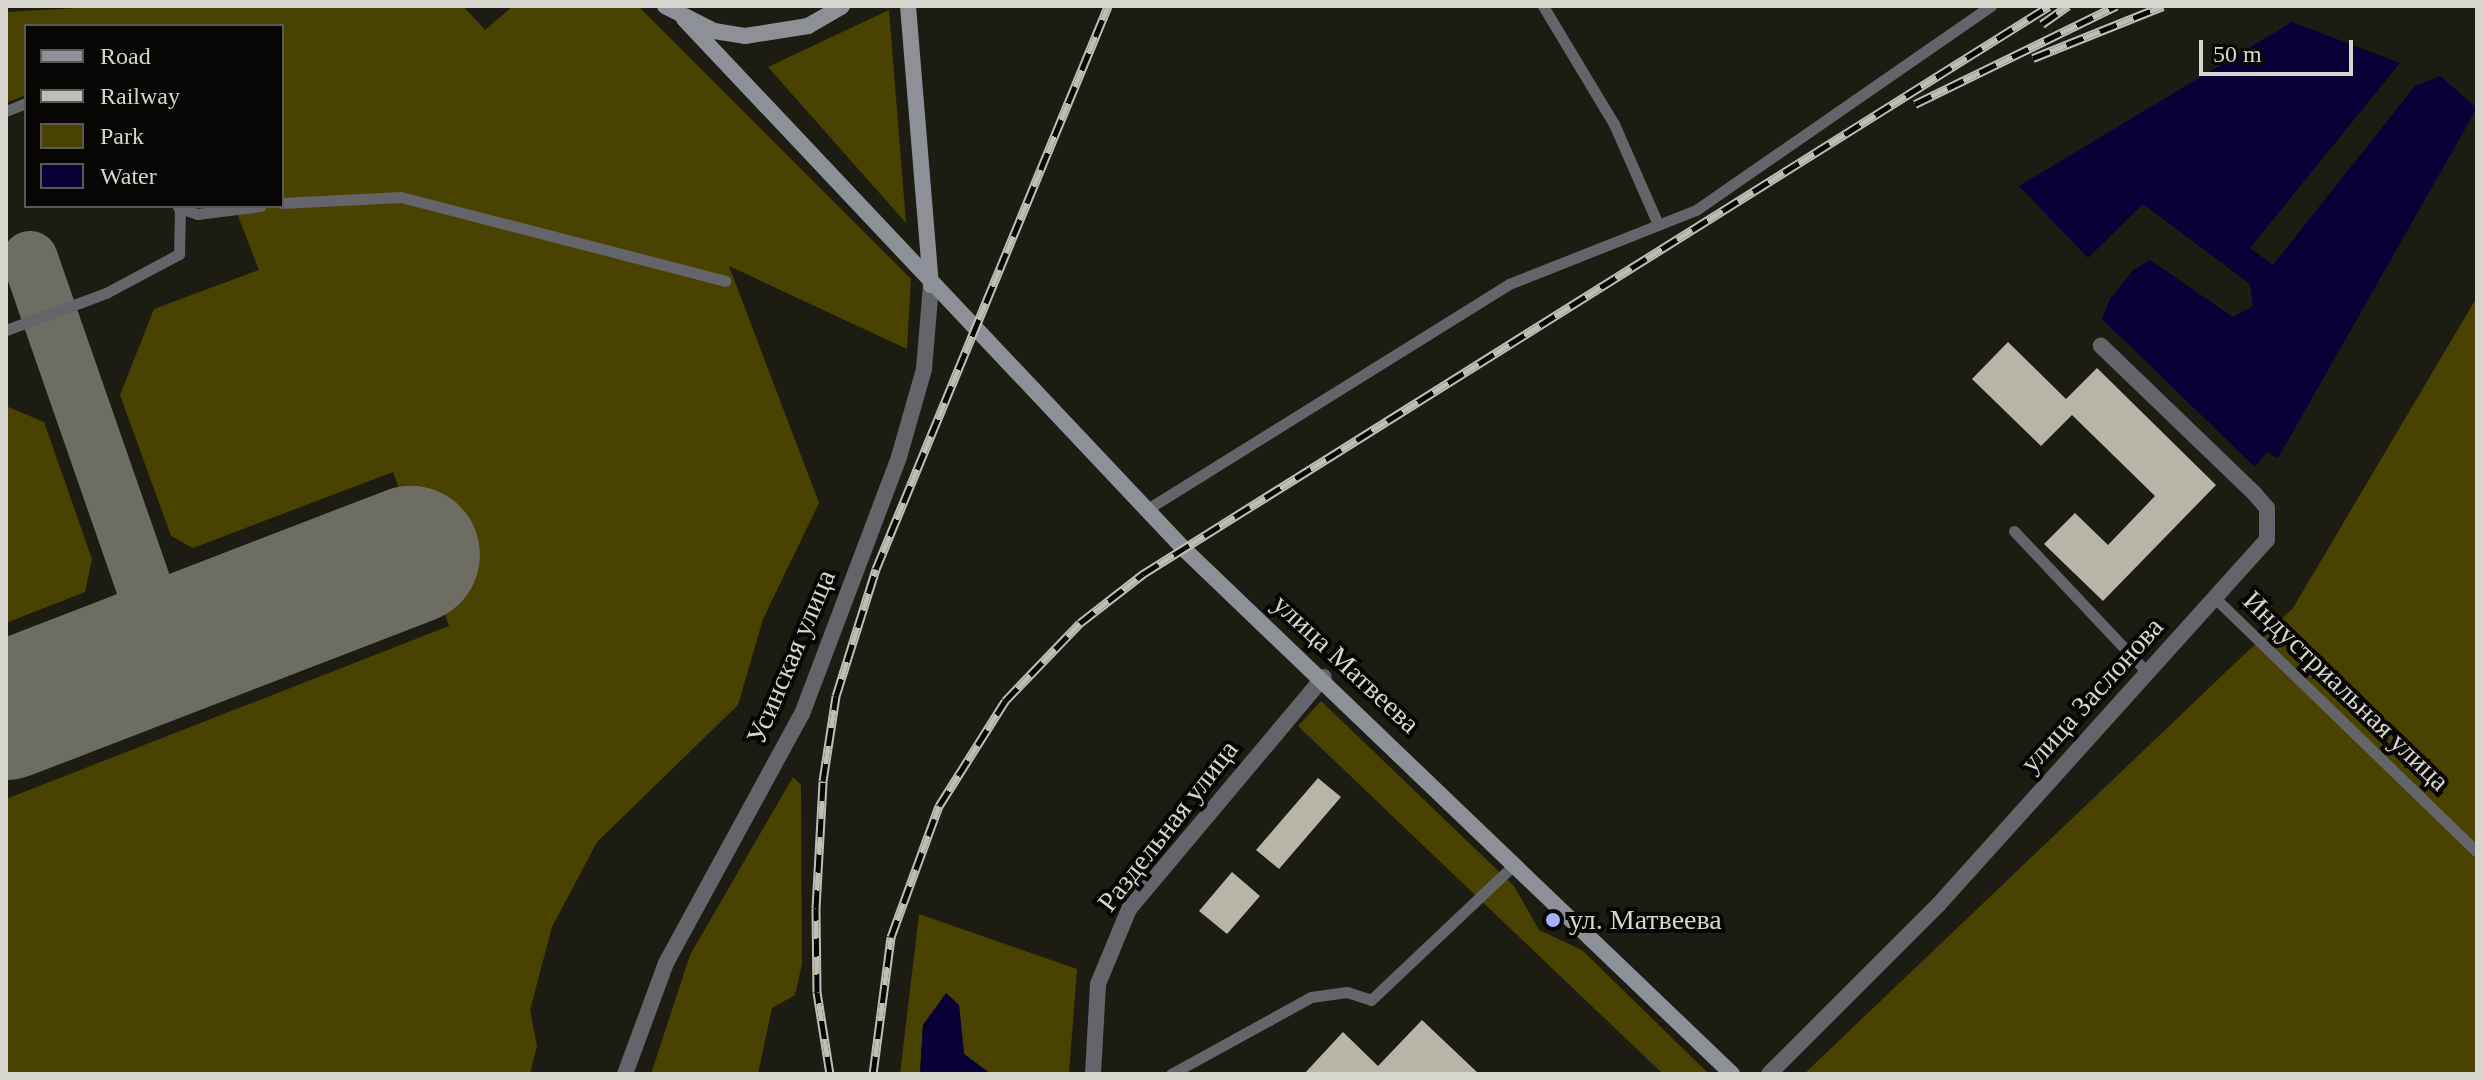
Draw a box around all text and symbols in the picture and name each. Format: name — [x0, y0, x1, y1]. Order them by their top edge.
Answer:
legend — [24, 24, 284, 208]
scale bar — [2203, 24, 2357, 74]
text: 50 m — [2213, 41, 2262, 67]
text: Road — [100, 43, 151, 69]
text: Railway — [100, 83, 180, 109]
text: Park — [100, 123, 144, 149]
text: Water — [100, 163, 157, 189]
street label: Усинская улица — [739, 565, 843, 749]
street label: Индустриальная улица — [2236, 584, 2456, 798]
street label: улица Матвеева — [1266, 588, 1426, 740]
street label: улица Заслонова — [2014, 610, 2170, 780]
street label: Раздельная улица — [1091, 734, 1245, 918]
place label: ул. Матвеева — [1569, 903, 1722, 937]
marker: ул. Матвеева — [1544, 911, 1562, 929]

